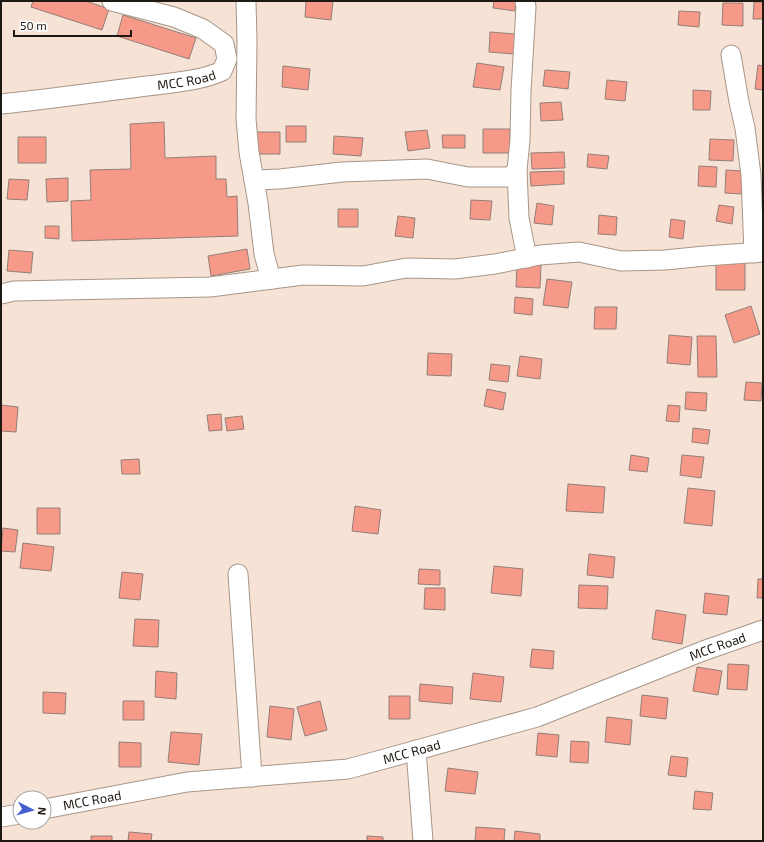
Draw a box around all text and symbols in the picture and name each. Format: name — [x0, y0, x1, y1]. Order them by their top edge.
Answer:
scale bar — [14, 12, 131, 38]
text: 50 m — [20, 18, 47, 32]
street label: MCC Road — [156, 66, 218, 93]
street label: MCC Road — [687, 629, 748, 664]
street label: MCC Road — [381, 736, 442, 767]
street label: MCC Road — [62, 787, 123, 813]
north arrow — [12, 790, 52, 830]
text: N — [36, 806, 49, 816]

